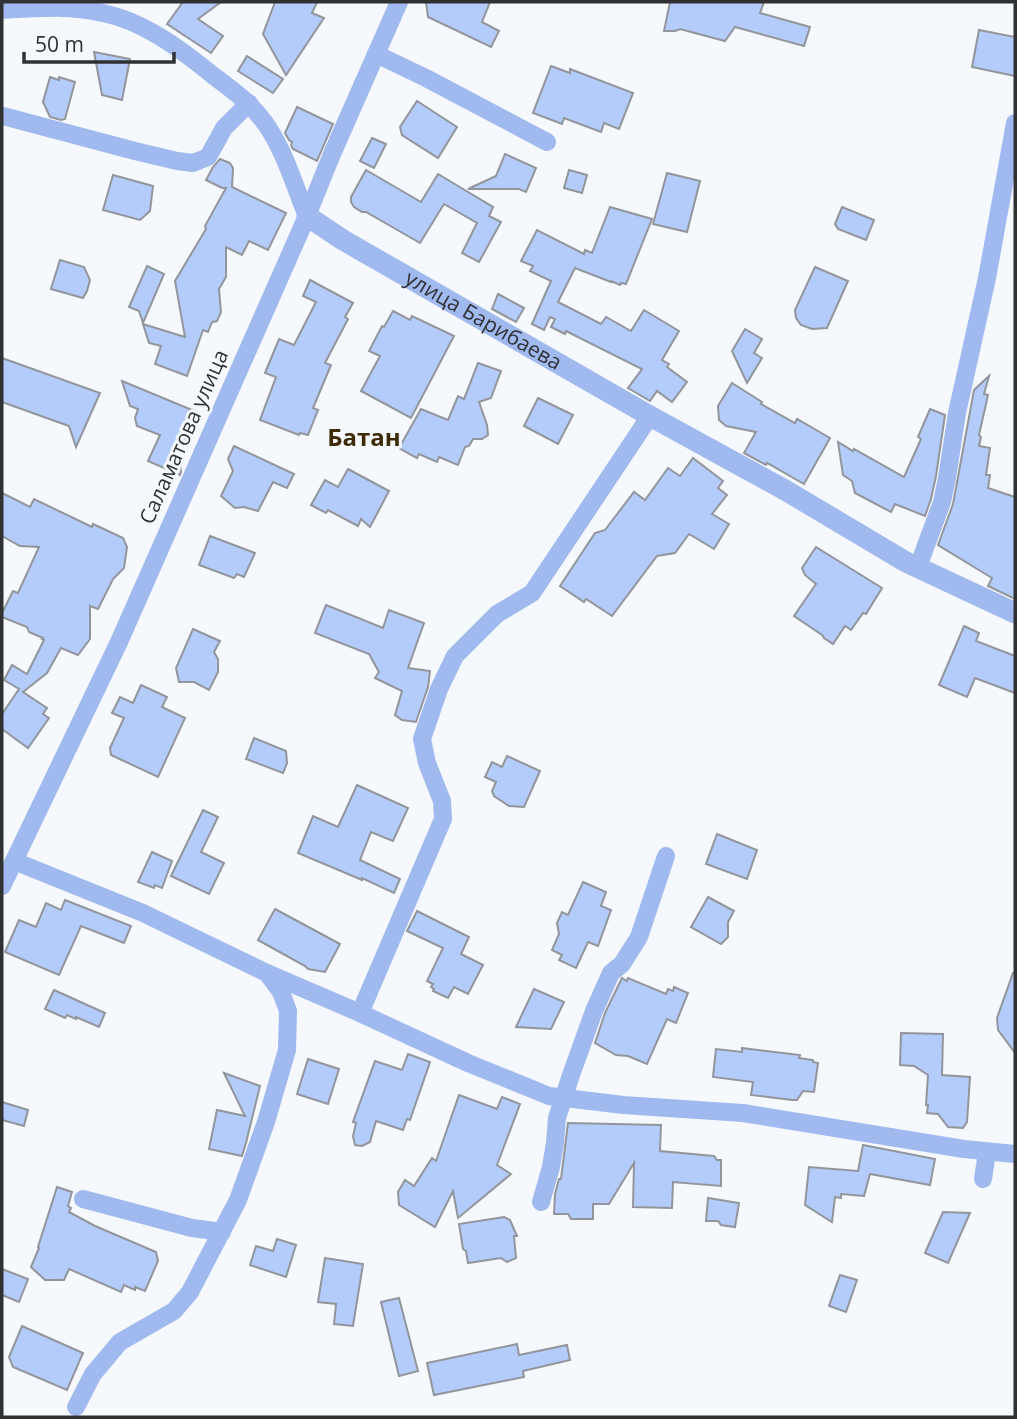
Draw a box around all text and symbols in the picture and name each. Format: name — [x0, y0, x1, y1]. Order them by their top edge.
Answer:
scale bar — [24, 21, 175, 65]
text: 50 m — [35, 30, 84, 58]
street label: улица Барибаева — [400, 263, 567, 376]
street label: Саламатова улица — [132, 345, 234, 528]
district label: Батан — [327, 420, 401, 453]

